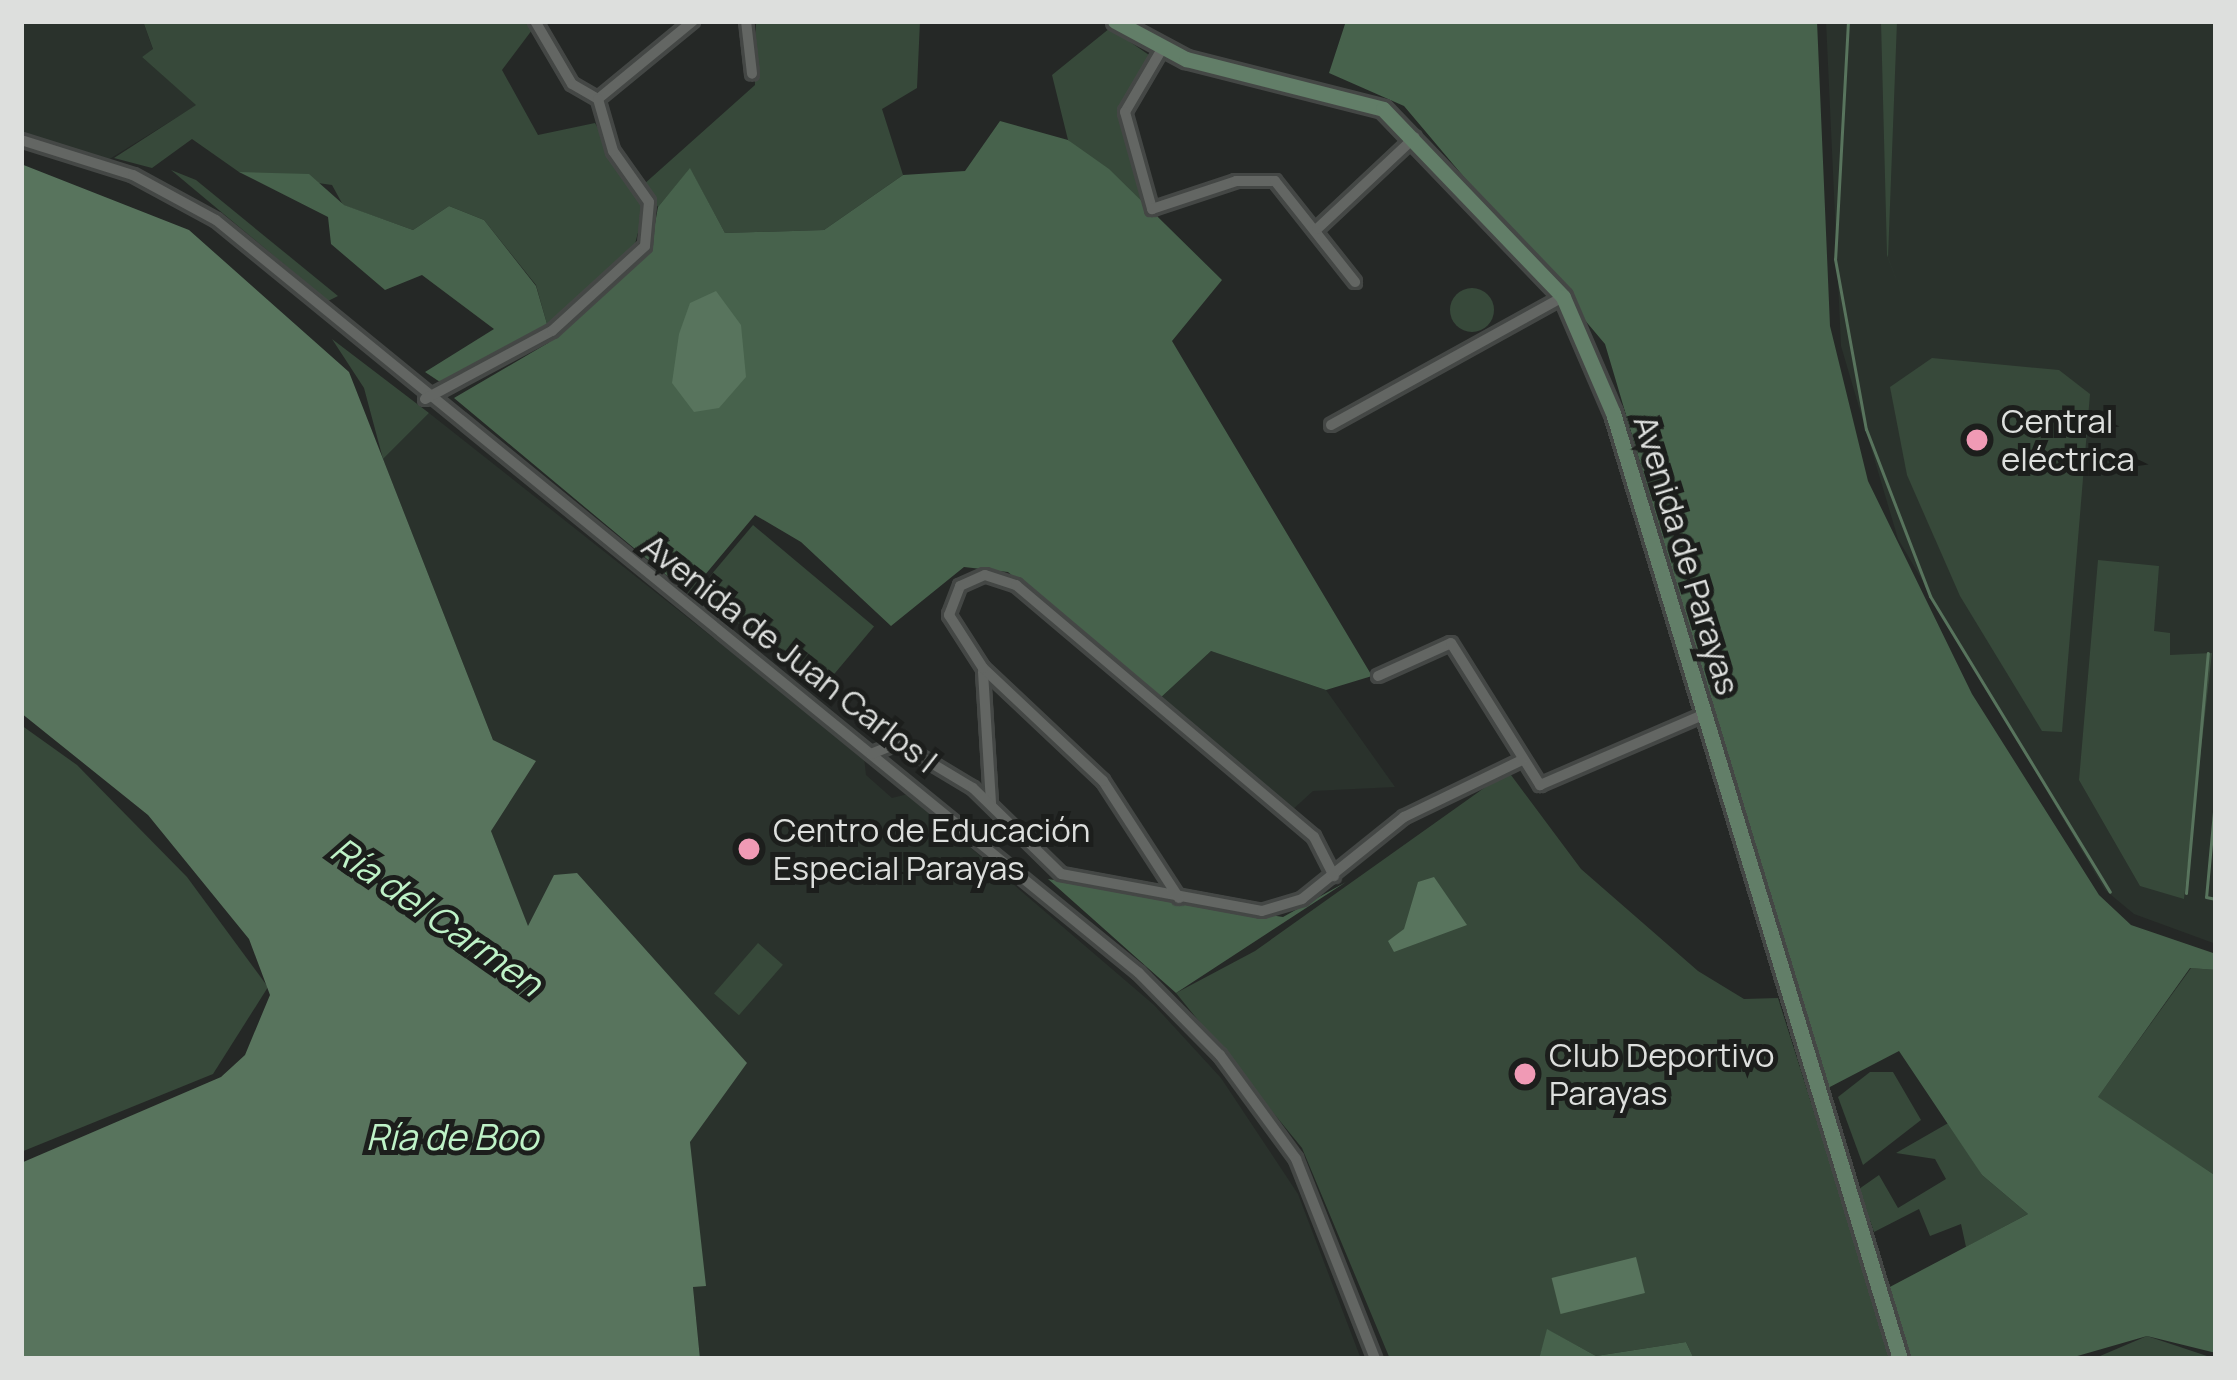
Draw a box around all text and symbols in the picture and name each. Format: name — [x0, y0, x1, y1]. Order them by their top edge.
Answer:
place label: Central eléctrica — [2001, 401, 2135, 479]
street label: Avenida de Parayas — [1626, 410, 1748, 700]
marker: Central eléctrica — [1964, 427, 1990, 453]
street label: Avenida de Juan Carlos I — [635, 525, 945, 781]
place label: Centro de Educación Especial Parayas — [773, 810, 1090, 888]
water label: Ría del Carmen — [323, 827, 551, 1005]
marker: Centro de Educación Especial Parayas — [736, 836, 762, 862]
place label: Club Deportivo Parayas — [1549, 1035, 1775, 1113]
marker: Club Deportivo Parayas — [1512, 1061, 1538, 1087]
water label: Ría de Boo — [366, 1115, 538, 1159]

